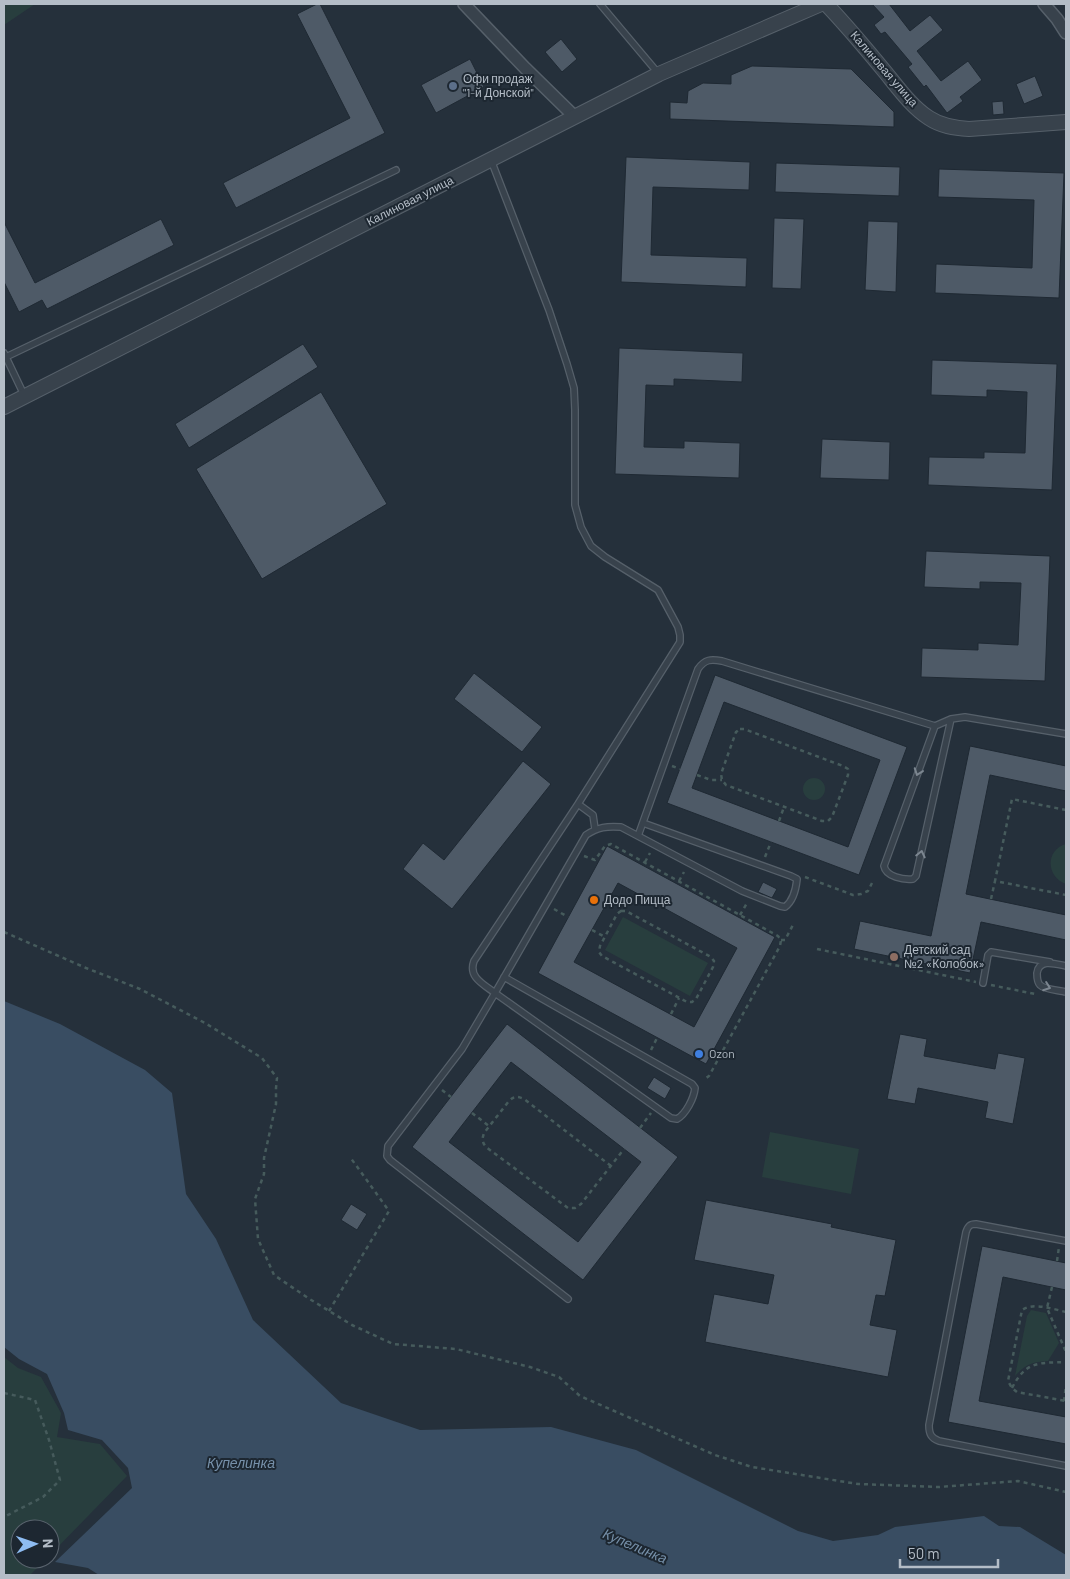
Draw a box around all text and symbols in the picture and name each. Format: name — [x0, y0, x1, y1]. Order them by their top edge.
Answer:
street label: Калиновая улица — [847, 28, 922, 110]
place label: Офи продаж "1-й Донской" — [463, 71, 534, 100]
marker: Офи продаж "1-й Донской" — [447, 80, 459, 92]
street label: Калиновая улица — [364, 172, 456, 229]
one-way arrow — [914, 767, 924, 776]
one-way arrow — [915, 849, 926, 858]
place label: Додо Пицца — [604, 892, 671, 907]
marker: Додо Пицца — [588, 894, 600, 906]
place label: Детский сад №2 «Колобок» — [904, 942, 985, 970]
marker: Детский сад №2 «Колобок» — [888, 951, 900, 963]
one-way arrow — [1042, 981, 1051, 991]
place label: Ozon — [709, 1046, 735, 1060]
marker: Ozon — [693, 1048, 705, 1060]
water label: Купелинка — [207, 1454, 275, 1471]
north arrow — [10, 1519, 60, 1569]
water label: Купелинка — [601, 1524, 670, 1567]
scale bar — [900, 1536, 998, 1568]
text: N — [40, 1539, 57, 1548]
text: 50 m — [908, 1544, 940, 1562]

